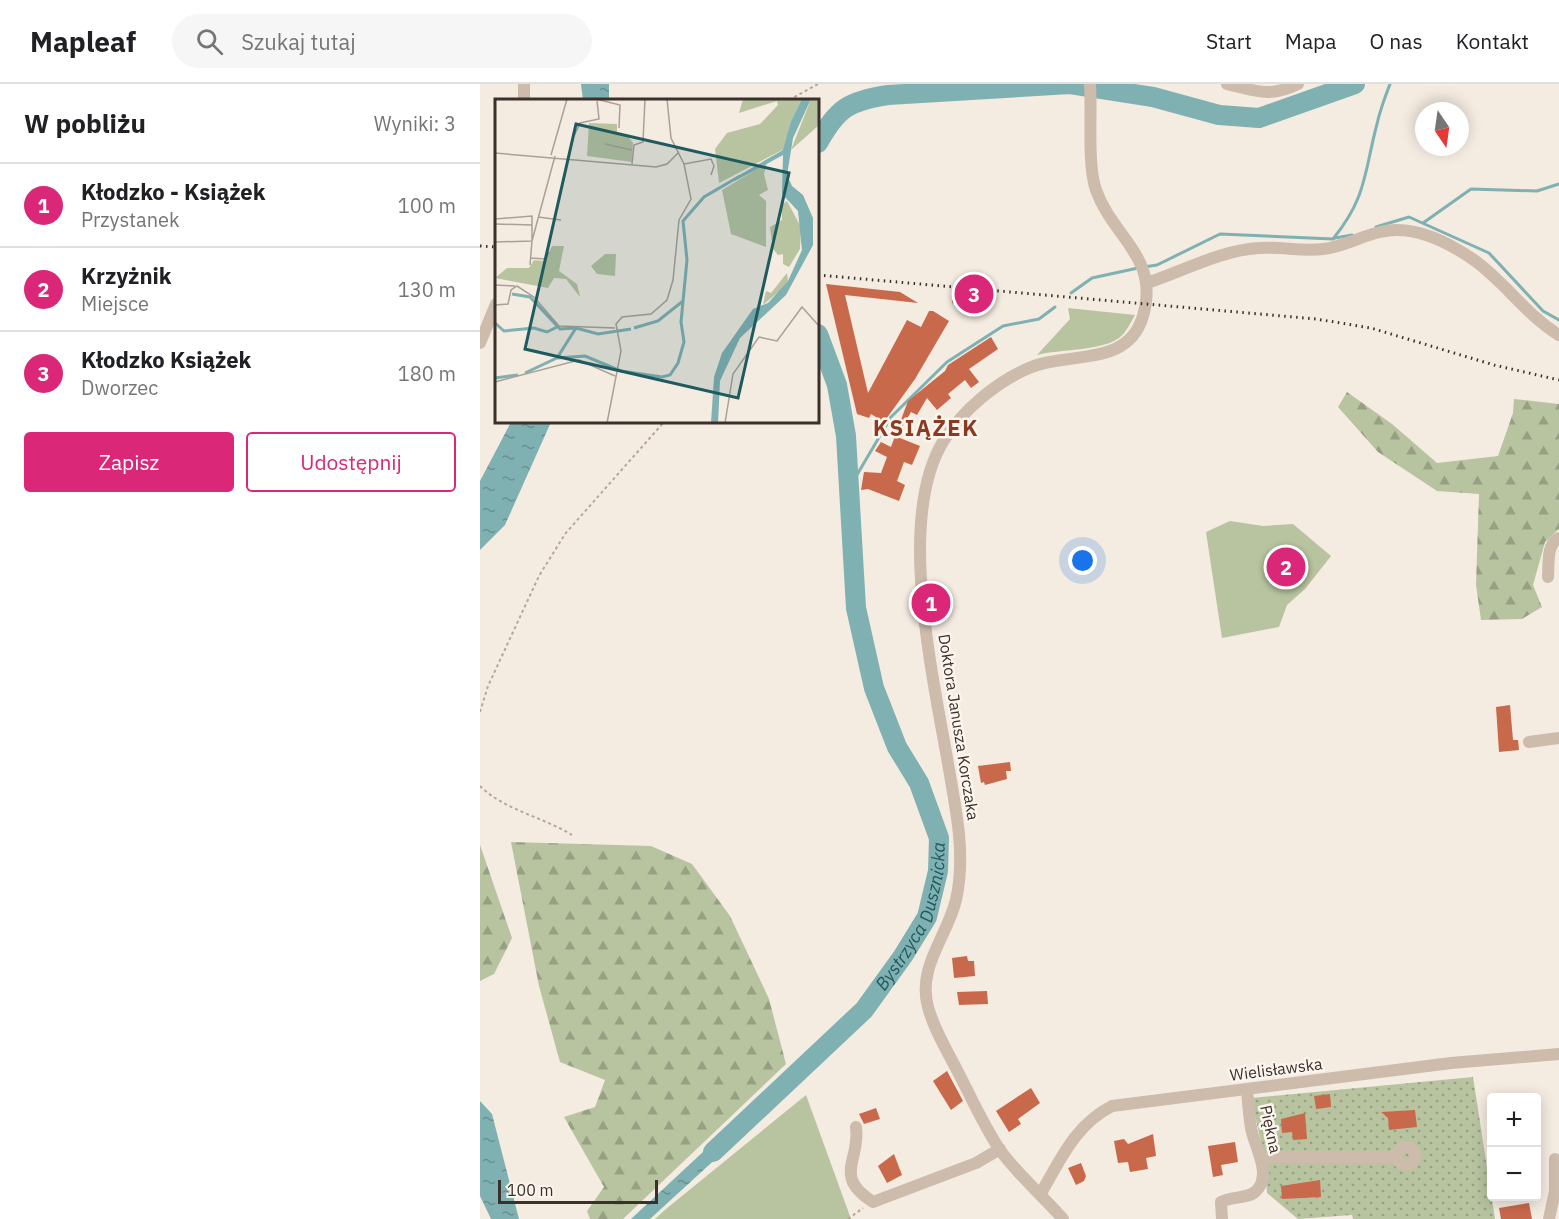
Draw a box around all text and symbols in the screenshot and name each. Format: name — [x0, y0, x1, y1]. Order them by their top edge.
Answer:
search box — [172, 14, 592, 68]
text: Mapleaf — [30, 23, 136, 60]
icon: search — [193, 25, 226, 58]
text: Szukaj tutaj — [241, 27, 356, 56]
text: Start — [1206, 27, 1252, 55]
text: Mapa — [1285, 27, 1337, 55]
text: O nas — [1370, 27, 1423, 55]
text: Kontakt — [1456, 27, 1529, 55]
inset map — [495, 99, 819, 423]
north arrow — [1415, 102, 1469, 156]
text: W pobliżu — [24, 106, 146, 140]
text: Wyniki: 3 — [374, 110, 456, 137]
text: Kłodzko - Książek — [81, 177, 265, 206]
text: 1 — [38, 192, 50, 219]
text: 100 m — [398, 192, 456, 219]
text: Przystanek — [81, 206, 180, 233]
text: Krzyżnik — [81, 261, 172, 290]
pin: 3 — [954, 272, 994, 316]
text: 2 — [38, 276, 50, 303]
text: 130 m — [398, 276, 456, 303]
text: Miejsce — [81, 290, 149, 317]
text: Kłodzko Książek — [81, 345, 251, 374]
text: 3 — [38, 360, 50, 387]
text: 180 m — [398, 360, 456, 387]
text: Dworzec — [81, 374, 158, 401]
district label: KSIĄŻEK — [873, 413, 979, 442]
button: Zapisz — [24, 432, 234, 492]
button: Udostępnij — [246, 432, 456, 492]
pin: 2 — [1266, 544, 1306, 590]
your location — [1068, 546, 1097, 575]
pin: 1 — [912, 580, 950, 626]
street label: Doktora Janusza Korczaka — [934, 632, 984, 822]
water label: Bystrzyca Dusznicka — [870, 842, 950, 995]
street label: Wielisławska — [1229, 1053, 1324, 1085]
map controls — [1487, 1093, 1541, 1201]
button: + — [1487, 1093, 1541, 1147]
street label: Piękna — [1256, 1103, 1286, 1155]
button: − — [1487, 1147, 1541, 1201]
scale bar — [498, 1177, 658, 1204]
text: 100 m — [507, 1180, 554, 1200]

